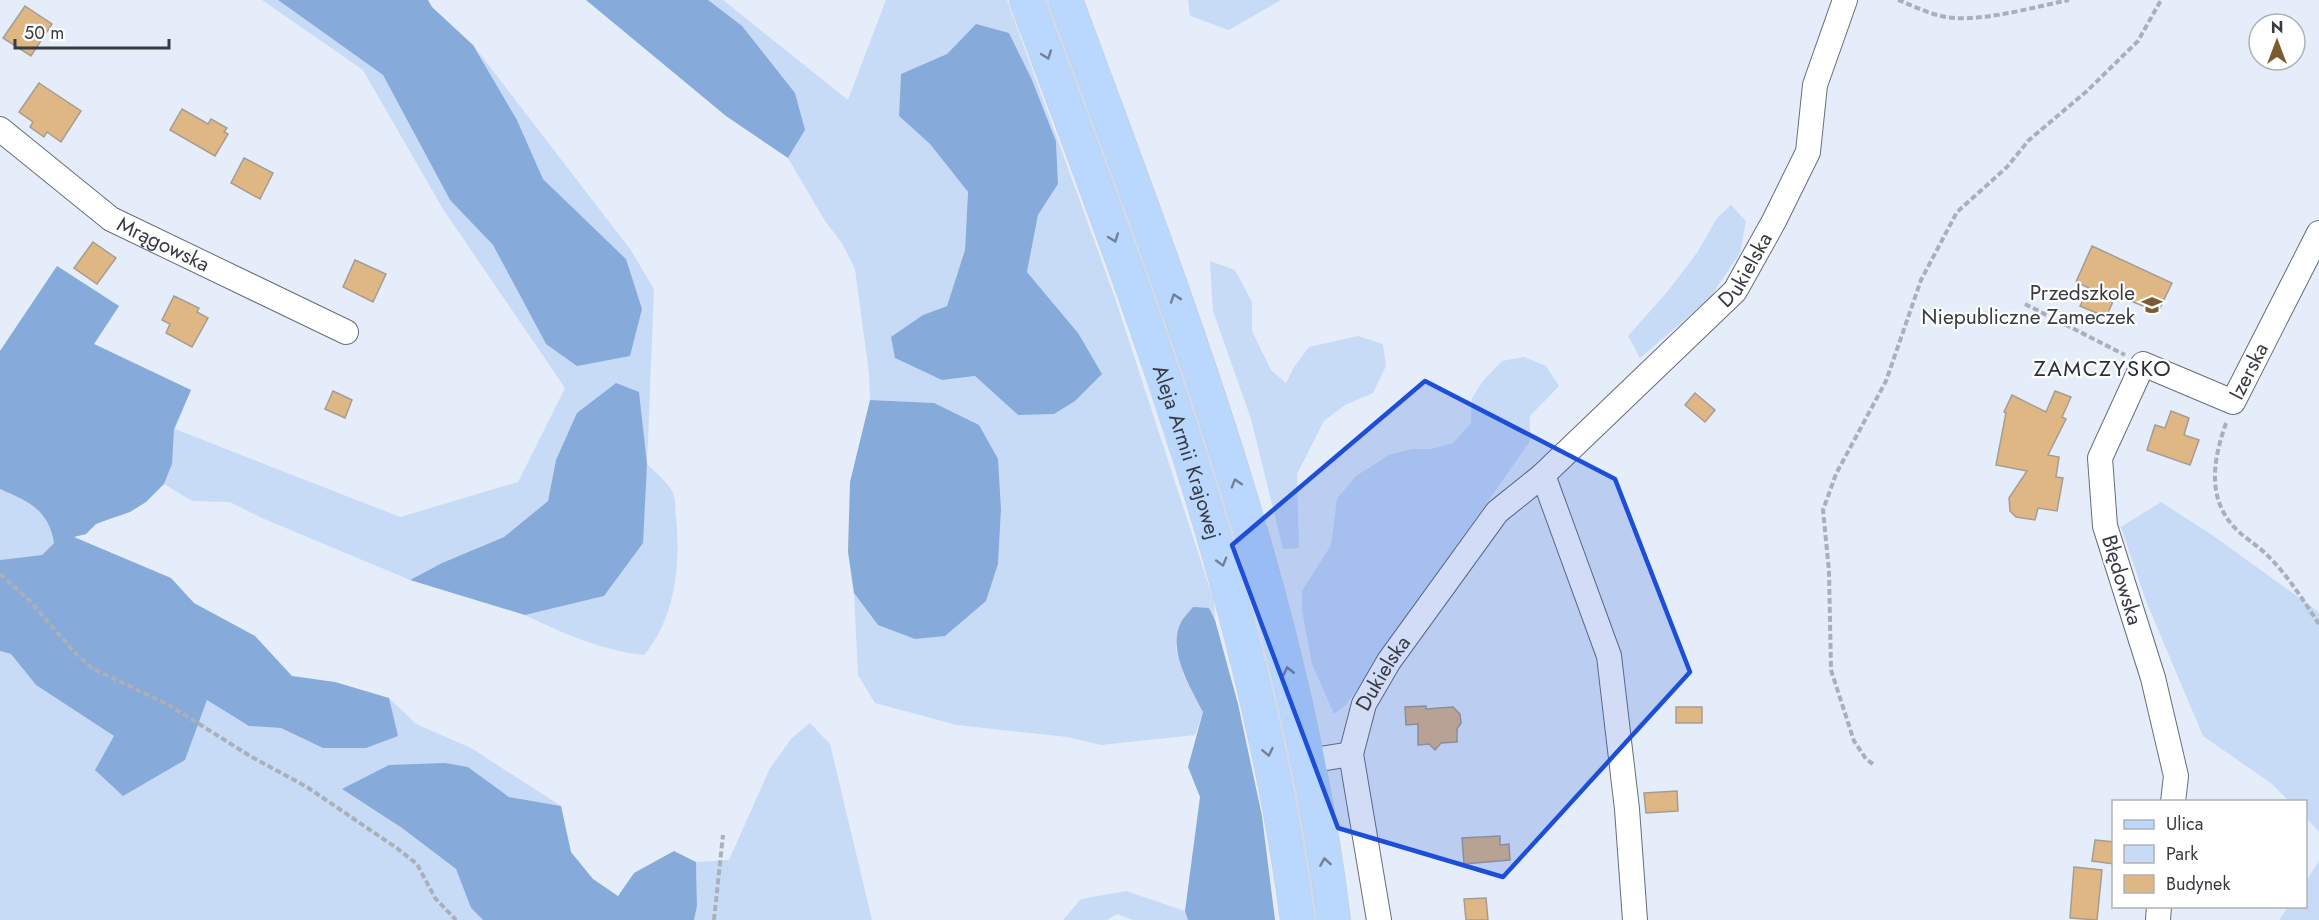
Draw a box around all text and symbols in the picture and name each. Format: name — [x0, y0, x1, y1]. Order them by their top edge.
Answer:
scale bar — [15, 12, 170, 50]
north arrow — [2247, 12, 2307, 72]
text: N — [2271, 16, 2283, 39]
text: 50 m — [24, 20, 64, 46]
one-way arrow — [1039, 49, 1052, 60]
street label: Mrągowska — [112, 209, 215, 279]
street label: Dukielska — [1711, 227, 1780, 315]
one-way arrow — [1107, 232, 1120, 243]
place label: Przedszkole Niepubliczne Zameczek — [1921, 278, 2136, 332]
one-way arrow — [1169, 293, 1182, 304]
school or university icon: Przedszkole Niepubliczne Zameczek — [2140, 293, 2164, 317]
street label: Izerska — [2222, 338, 2276, 405]
district label: ZAMCZYSKO — [2034, 352, 2172, 384]
street label: Aleja Armii Krajowej — [1145, 361, 1228, 543]
one-way arrow — [1231, 478, 1243, 489]
street label: Błędowska — [2094, 531, 2150, 629]
one-way arrow — [1214, 557, 1227, 567]
street label: Dukielska — [1348, 630, 1418, 717]
one-way arrow — [1282, 666, 1295, 676]
one-way arrow — [1261, 746, 1274, 756]
legend — [2112, 800, 2307, 908]
text: Ulica — [2166, 811, 2203, 837]
text: Park — [2166, 841, 2198, 867]
one-way arrow — [1320, 857, 1332, 867]
text: Budynek — [2166, 871, 2230, 897]

